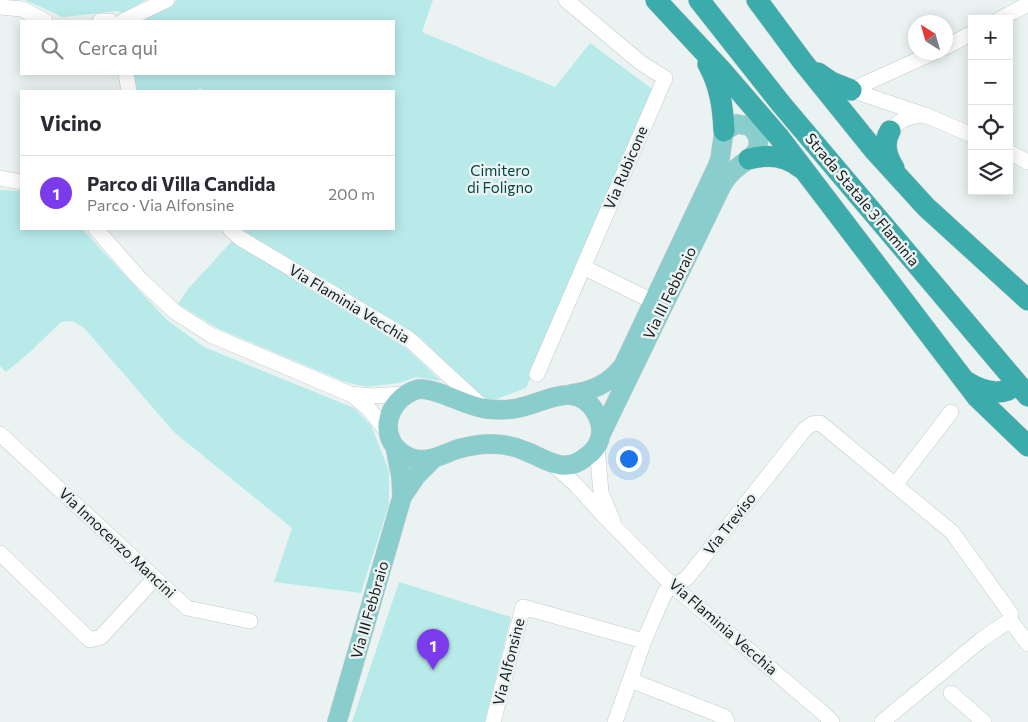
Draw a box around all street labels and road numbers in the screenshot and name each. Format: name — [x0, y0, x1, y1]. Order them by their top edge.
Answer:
street label: Via Rubicone — [599, 123, 651, 212]
street label: Strada Statale 3 Flaminia — [802, 129, 924, 270]
street label: Via III Febbraio — [639, 243, 699, 342]
street label: Via Flaminia Vecchia — [286, 260, 413, 346]
street label: Via Innocenzo Mancini — [56, 484, 180, 601]
street label: Via Treviso — [699, 489, 759, 558]
street label: Via III Febbraio — [346, 559, 392, 661]
street label: Via Flaminia Vecchia — [666, 574, 781, 678]
street label: Via Alfonsine — [488, 616, 528, 707]

